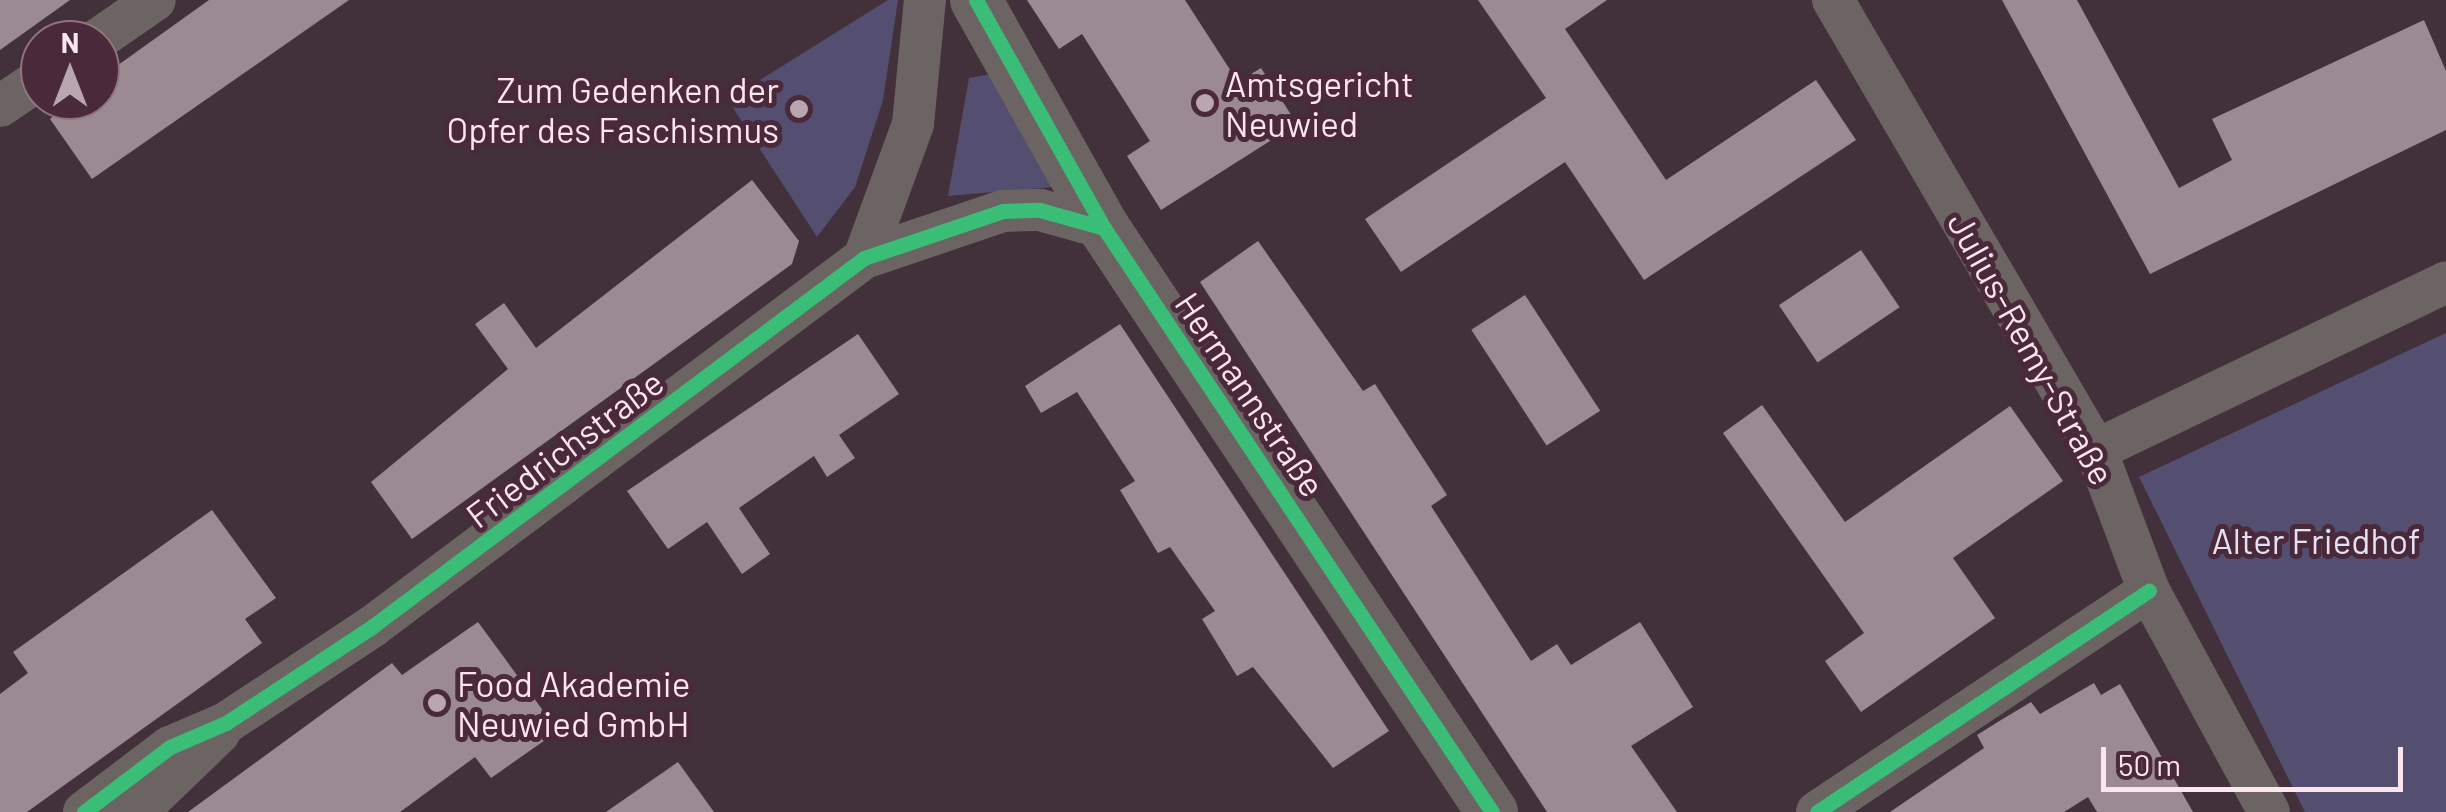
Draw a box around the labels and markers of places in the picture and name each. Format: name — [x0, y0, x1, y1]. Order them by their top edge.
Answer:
place label: Amtsgericht Neuwied — [1225, 62, 1414, 144]
place label: Zum Gedenken der Opfer des Faschismus — [447, 68, 779, 150]
marker: Amtsgericht Neuwied — [1194, 92, 1216, 114]
marker: Zum Gedenken der Opfer des Faschismus — [788, 98, 810, 120]
place label: Food Akademie Neuwied GmbH — [457, 662, 690, 744]
marker: Food Akademie Neuwied GmbH — [426, 692, 448, 714]

